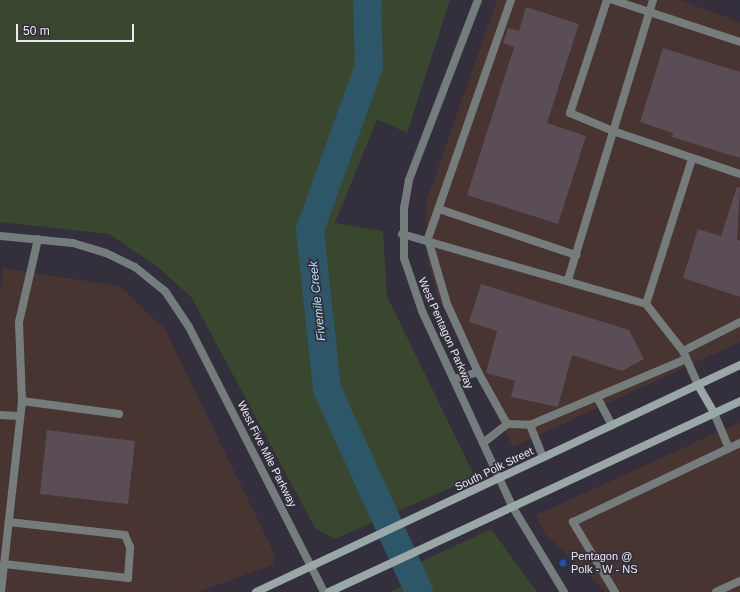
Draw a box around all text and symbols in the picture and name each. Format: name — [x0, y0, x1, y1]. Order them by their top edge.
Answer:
scale bar — [18, 16, 136, 42]
text: 50 m — [23, 24, 50, 38]
water label: Fivemile Creek — [307, 260, 329, 342]
street label: West Pentagon Parkway — [416, 275, 476, 391]
street label: West Five Mile Parkway — [235, 399, 299, 509]
street label: South Polk Street — [453, 444, 535, 494]
place label: Pentagon @ Polk - W - NS — [571, 550, 638, 576]
marker: Pentagon @ Polk - W - NS — [558, 558, 568, 568]

